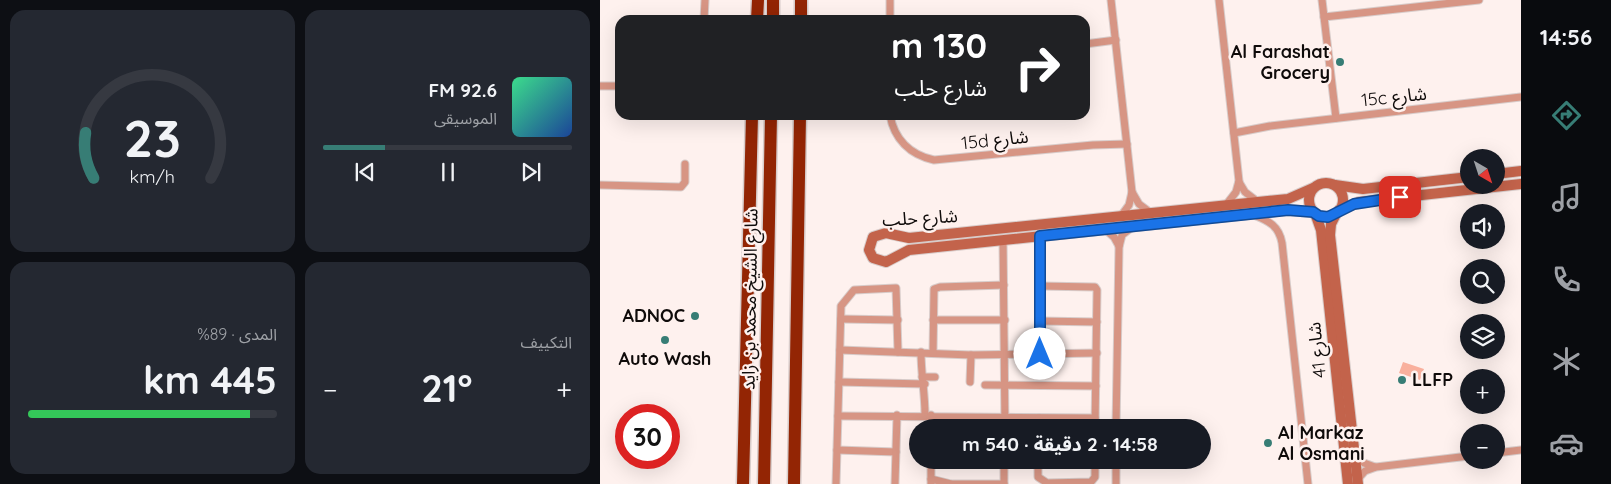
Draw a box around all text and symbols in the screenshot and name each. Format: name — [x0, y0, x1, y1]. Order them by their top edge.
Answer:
text: 130 m — [891, 23, 987, 67]
text: 14:56 — [1540, 23, 1592, 51]
icon: right — [1005, 35, 1070, 100]
place label: Al Farashat Grocery — [1231, 40, 1330, 84]
marker: Al Farashat Grocery — [1334, 56, 1346, 68]
text: شارع حلب — [895, 74, 987, 102]
text: 92.6 FM — [429, 78, 497, 102]
street label: 15c شارع — [1360, 82, 1428, 114]
icon: directions — [1549, 98, 1584, 133]
text: 23 — [124, 105, 181, 170]
text: الموسيقى — [434, 108, 497, 128]
street label: 15d شارع — [960, 125, 1030, 157]
north arrow — [1460, 149, 1505, 194]
map controls — [1460, 149, 1505, 469]
icon: previous — [351, 158, 379, 186]
icon: pause — [434, 158, 462, 186]
icon: next — [517, 158, 545, 186]
text: km/h — [130, 165, 175, 187]
pin — [1379, 176, 1421, 218]
icon: music — [1549, 180, 1584, 215]
icon: arrive — [1386, 183, 1414, 211]
street label: شارع حلب — [882, 204, 959, 234]
button: sound — [1460, 204, 1505, 249]
street label: شارع الشيخ محمد بن زايد — [736, 208, 766, 390]
button: search — [1460, 259, 1505, 304]
icon: phone — [1549, 262, 1584, 297]
place label: ADNOC — [622, 304, 685, 327]
marker: ADNOC — [689, 310, 701, 322]
button: layers — [1460, 314, 1505, 359]
street label: شارع 41 — [1302, 321, 1334, 379]
text: المدى · 89% — [197, 324, 277, 344]
position arrow — [1013, 327, 1065, 379]
text: التكييف — [520, 332, 572, 352]
marker: Auto Wash — [659, 334, 671, 346]
icon: climate — [1549, 344, 1584, 379]
place label: Auto Wash — [619, 347, 711, 370]
text: 445 km — [143, 356, 277, 404]
text: 21° — [421, 364, 473, 412]
place label: LLFP — [1412, 368, 1453, 391]
button: + — [1460, 369, 1505, 414]
text: − — [323, 372, 338, 407]
text: + — [556, 372, 572, 407]
marker: LLFP — [1396, 374, 1408, 386]
speed limit sign: 30 — [615, 404, 680, 469]
place label: Al Markaz Al Osmani — [1278, 421, 1365, 465]
button: − — [1460, 424, 1505, 469]
icon: car — [1549, 426, 1584, 461]
text: 14:58 · 2 دقيقة · 540 m — [962, 432, 1158, 456]
marker: Al Markaz Al Osmani — [1262, 437, 1274, 449]

